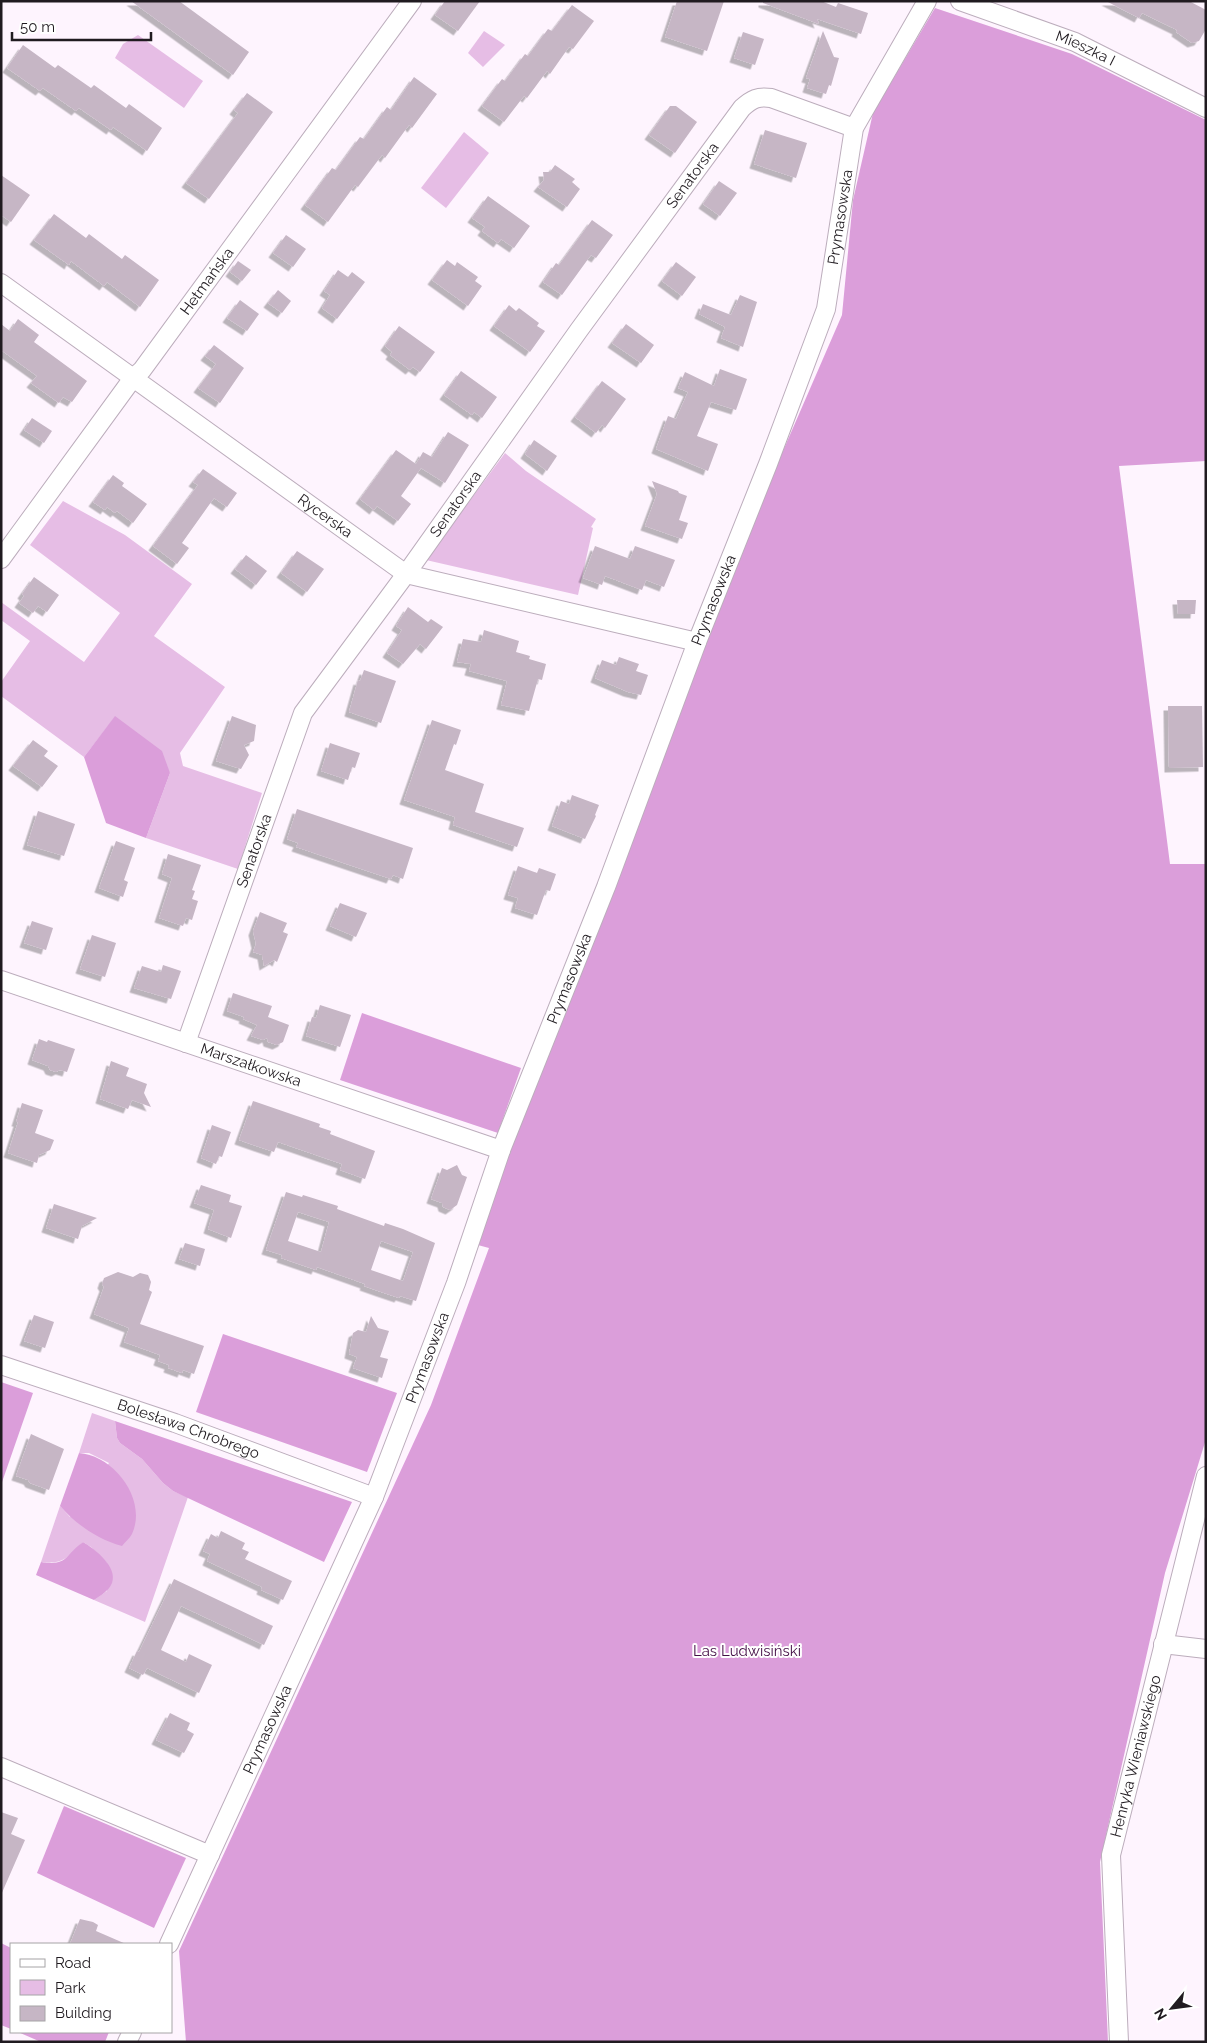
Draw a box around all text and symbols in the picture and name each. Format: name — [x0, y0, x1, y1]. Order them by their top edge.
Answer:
scale bar — [12, 10, 151, 42]
text: 50 m — [20, 18, 55, 36]
street label: Mieszka I — [1053, 27, 1118, 70]
street label: Senatorska — [662, 139, 723, 212]
street label: Prymasowska — [824, 168, 856, 266]
street label: Hetmańska — [176, 244, 237, 318]
street label: Senatorska — [426, 467, 485, 541]
street label: Rycerska — [294, 490, 356, 542]
street label: Prymasowska — [688, 552, 740, 648]
street label: Senatorska — [233, 811, 276, 890]
street label: Prymasowska — [543, 931, 596, 1026]
street label: Marszałkowska — [198, 1040, 304, 1090]
street label: Prymasowska — [402, 1310, 453, 1406]
street label: Bolesława Chrobrego — [115, 1395, 262, 1463]
park label: Las Ludwisiński — [693, 1642, 801, 1660]
street label: Henryka Wieniawskiego — [1107, 1673, 1165, 1839]
street label: Prymasowska — [239, 1682, 296, 1777]
legend — [10, 1943, 172, 2033]
text: Road — [55, 1954, 91, 1972]
text: Park — [55, 1979, 86, 1997]
north arrow — [1147, 1983, 1197, 2033]
text: Building — [55, 2004, 112, 2022]
text: N — [1151, 2006, 1170, 2023]

